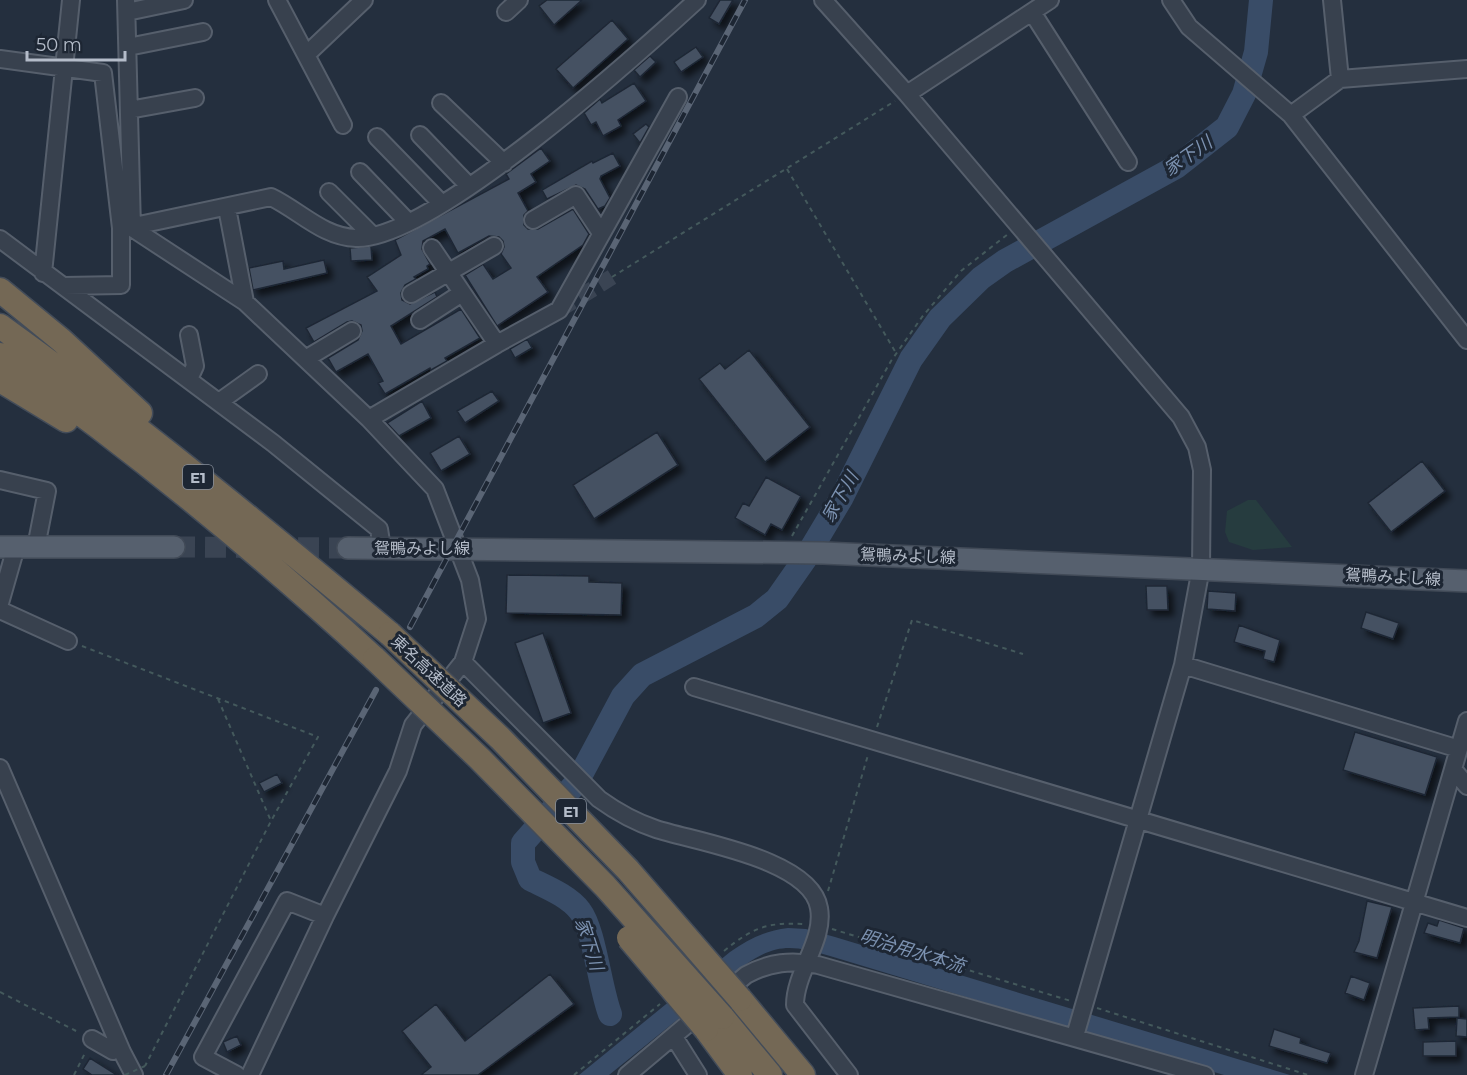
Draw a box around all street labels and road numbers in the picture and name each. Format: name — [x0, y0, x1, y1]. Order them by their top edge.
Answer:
road number: E1 — [183, 465, 213, 489]
street label: 鴛鴨みよし線 — [374, 539, 470, 558]
street label: 鴛鴨みよし線 — [860, 545, 956, 567]
street label: 鴛鴨みよし線 — [1345, 565, 1441, 589]
street label: 東名高速道路 — [387, 631, 471, 711]
road number: E1 — [556, 799, 586, 823]

